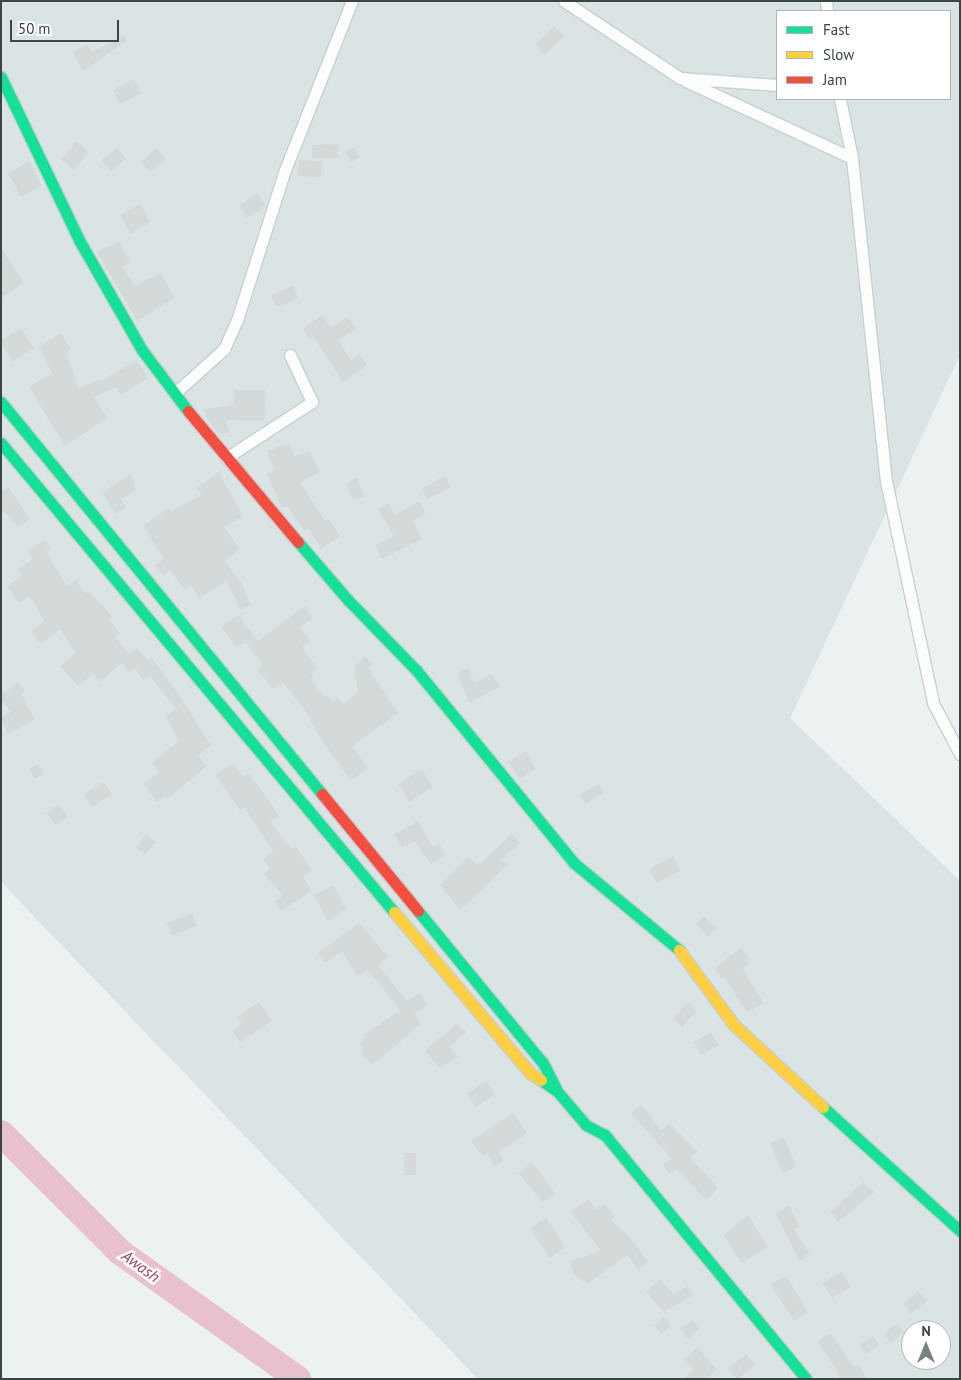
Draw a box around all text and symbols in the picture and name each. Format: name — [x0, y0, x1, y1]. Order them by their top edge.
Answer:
scale bar — [12, 10, 121, 42]
legend — [776, 10, 951, 100]
text: 50 m — [18, 19, 51, 38]
text: Fast — [823, 20, 850, 39]
text: Slow — [823, 45, 854, 64]
text: Jam — [823, 70, 847, 89]
water label: Awash — [118, 1246, 164, 1286]
north arrow — [901, 1320, 951, 1370]
text: N — [921, 1322, 931, 1340]

